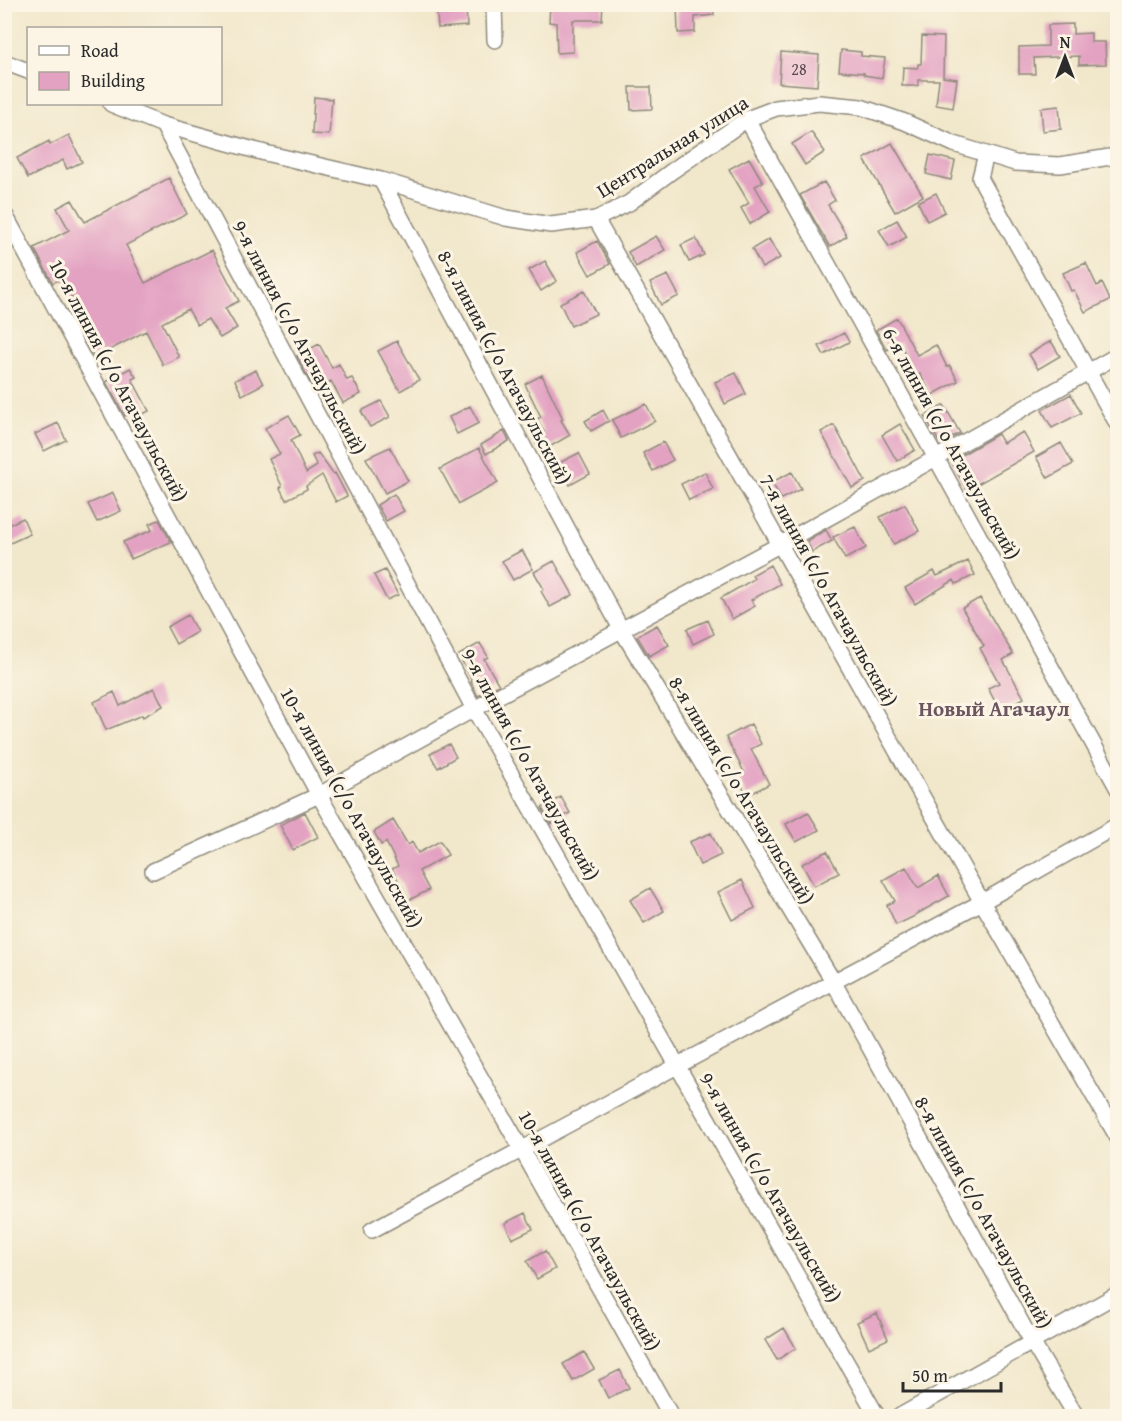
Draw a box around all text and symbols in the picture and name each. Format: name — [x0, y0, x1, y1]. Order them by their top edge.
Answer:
legend — [27, 27, 222, 105]
north arrow — [1035, 27, 1095, 87]
text: N — [1060, 30, 1071, 54]
text: Road — [81, 37, 119, 64]
house number: 28 — [791, 57, 807, 81]
text: Building — [81, 67, 145, 94]
street label: Центральная улица — [591, 87, 754, 204]
street label: 9-я линия (с/о Агачаульский) — [226, 215, 374, 459]
street label: 8-я линия (с/о Агачаульский) — [431, 245, 579, 489]
street label: 10-я линия (с/о Агачаульский) — [42, 253, 196, 507]
street label: 6-я линия (с/о Агачаульский) — [876, 321, 1028, 565]
street label: 7-я линия (с/о Агачаульский) — [753, 468, 905, 712]
street label: 9-я линия (с/о Агачаульский) — [455, 642, 607, 886]
street label: 8-я линия (с/о Агачаульский) — [662, 670, 822, 910]
street label: 10-я линия (с/о Агачаульский) — [274, 681, 430, 933]
district label: Новый Агачаул — [919, 693, 1069, 724]
street label: 9-я линия (с/о Агачаульский) — [693, 1066, 849, 1308]
street label: 8-я линия (с/о Агачаульский) — [908, 1090, 1060, 1334]
street label: 10-я линия (с/о Агачаульский) — [512, 1104, 668, 1356]
scale bar — [903, 1355, 1000, 1393]
text: 50 m — [912, 1362, 948, 1389]

